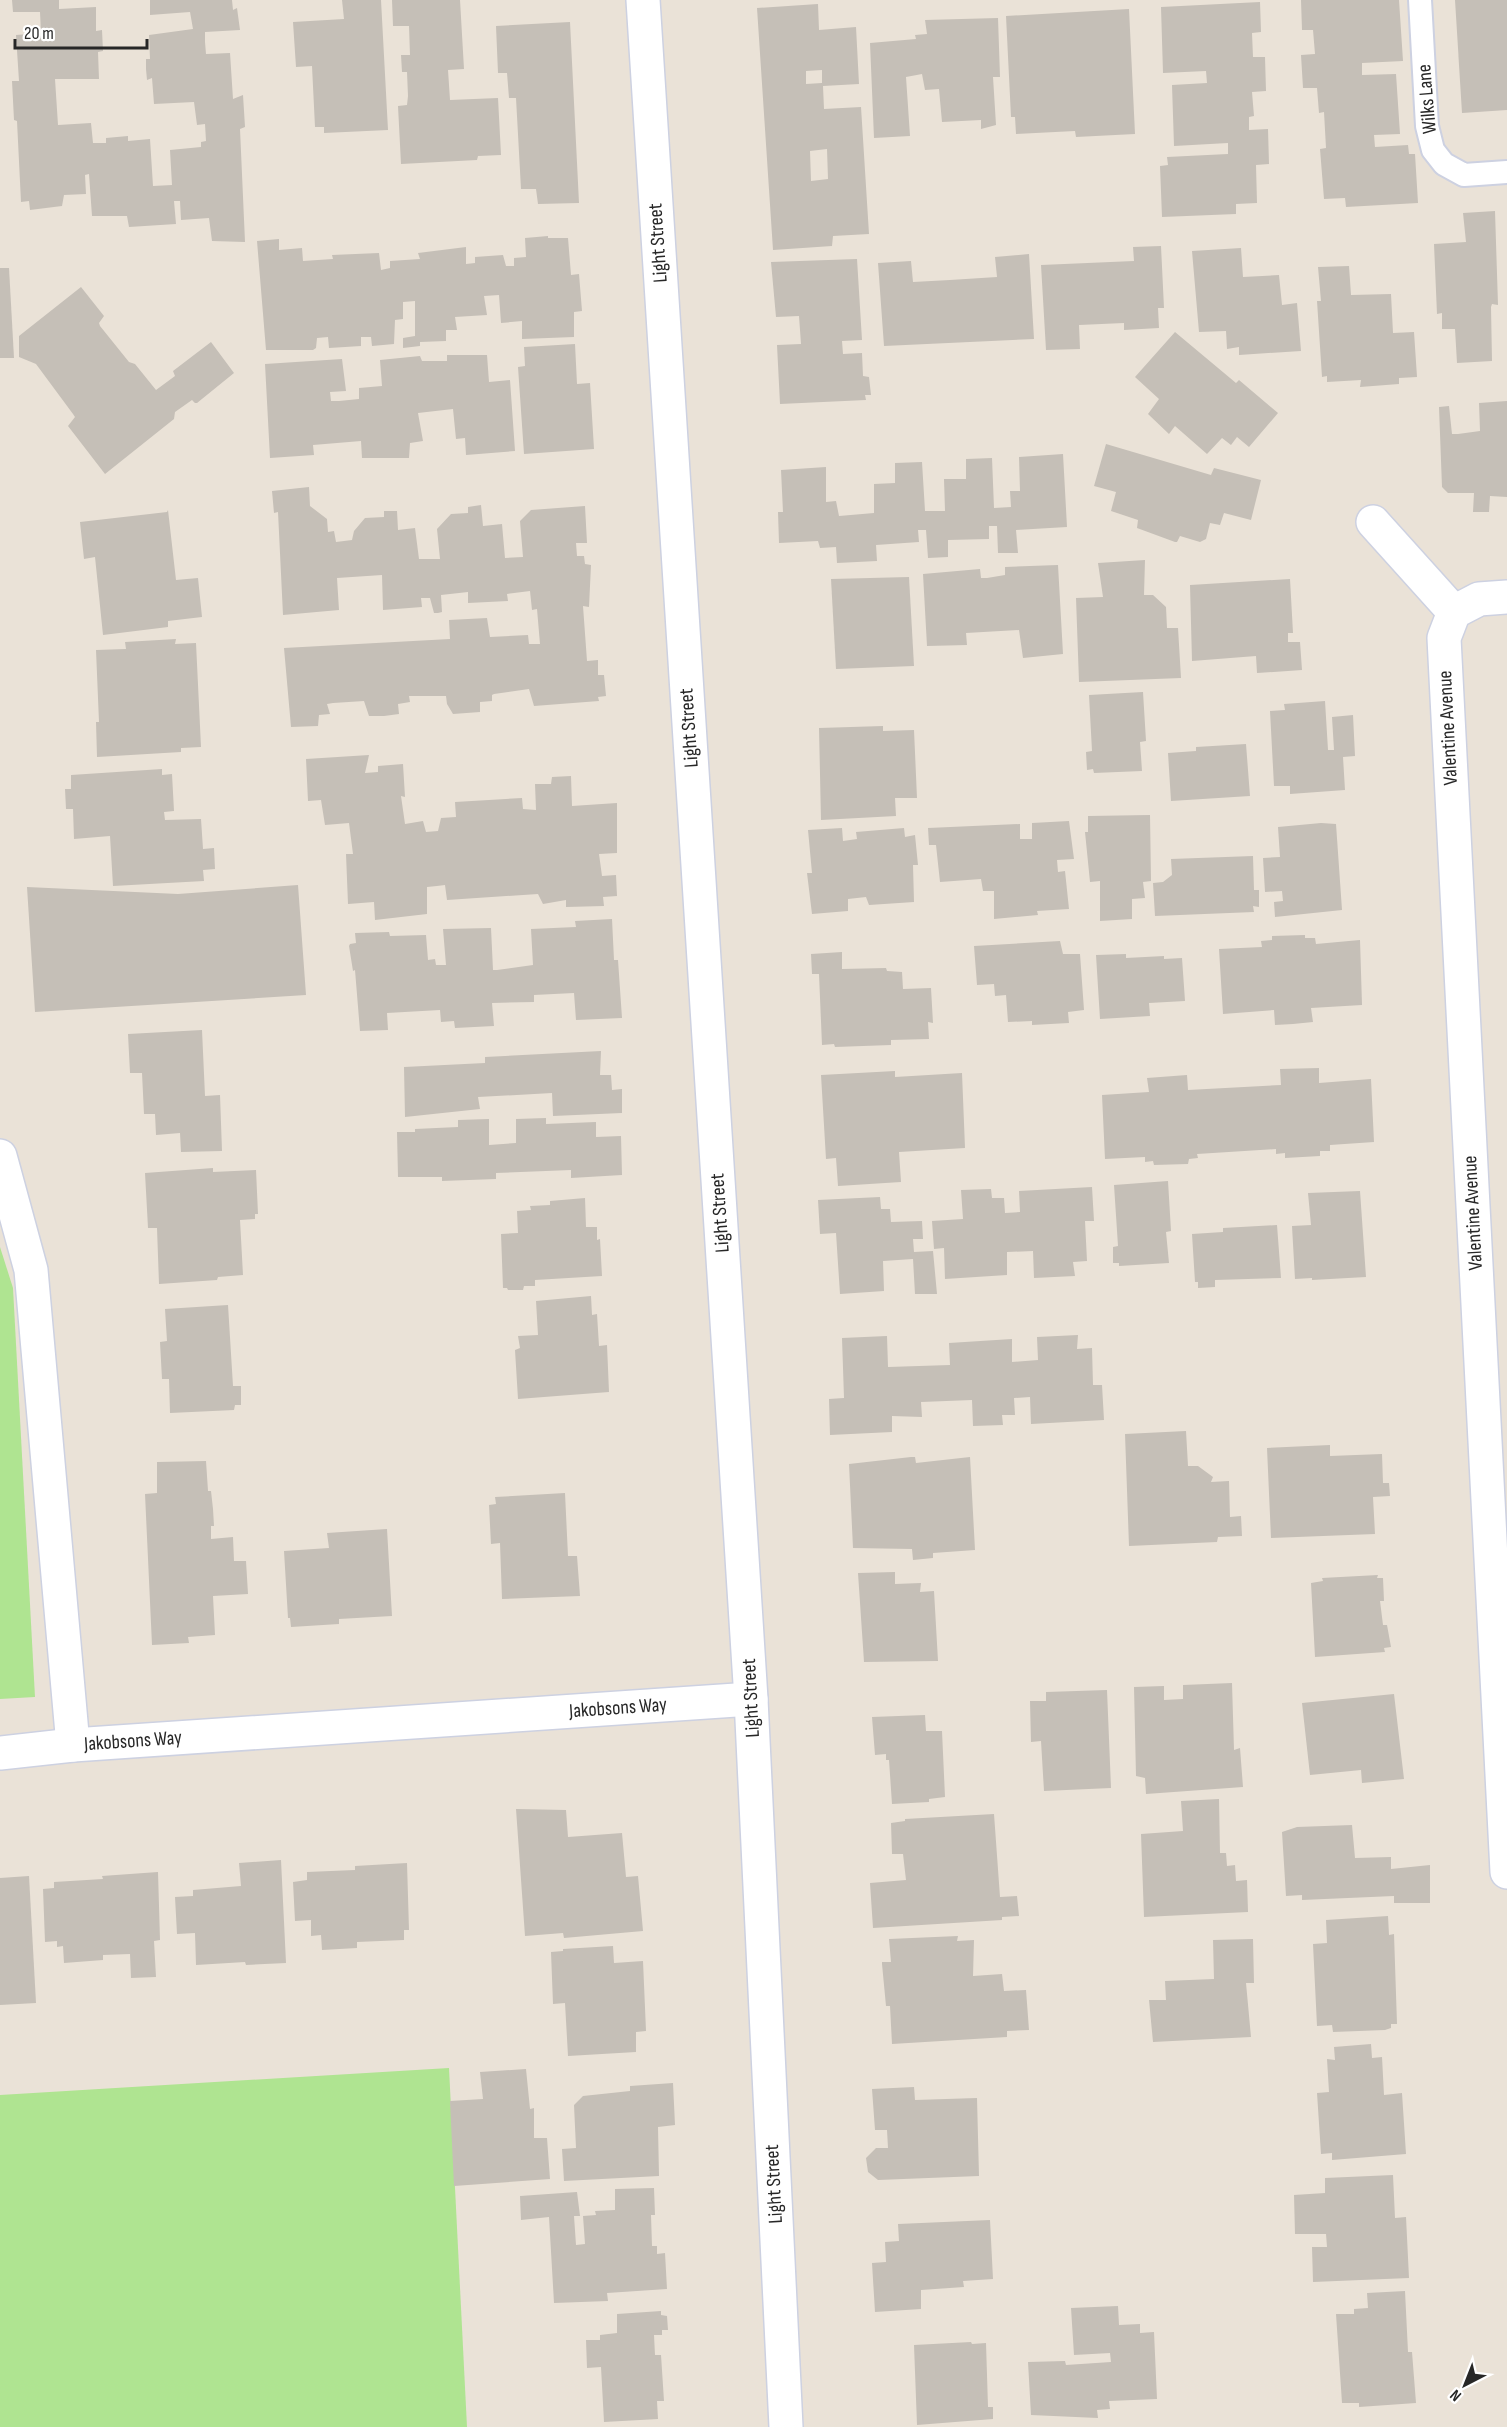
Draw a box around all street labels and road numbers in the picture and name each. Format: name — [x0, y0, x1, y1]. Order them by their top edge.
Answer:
street label: Wilks Lane — [1412, 63, 1442, 135]
street label: Light Street — [643, 203, 673, 283]
street label: Valentine Avenue — [1433, 670, 1463, 786]
street label: Light Street — [674, 688, 704, 768]
street label: Valentine Avenue — [1458, 1155, 1488, 1271]
street label: Light Street — [705, 1173, 735, 1253]
street label: Light Street — [737, 1658, 765, 1738]
street label: Jakobsons Way — [567, 1693, 668, 1723]
street label: Jakobsons Way — [82, 1726, 183, 1756]
street label: Light Street — [760, 2144, 788, 2224]

